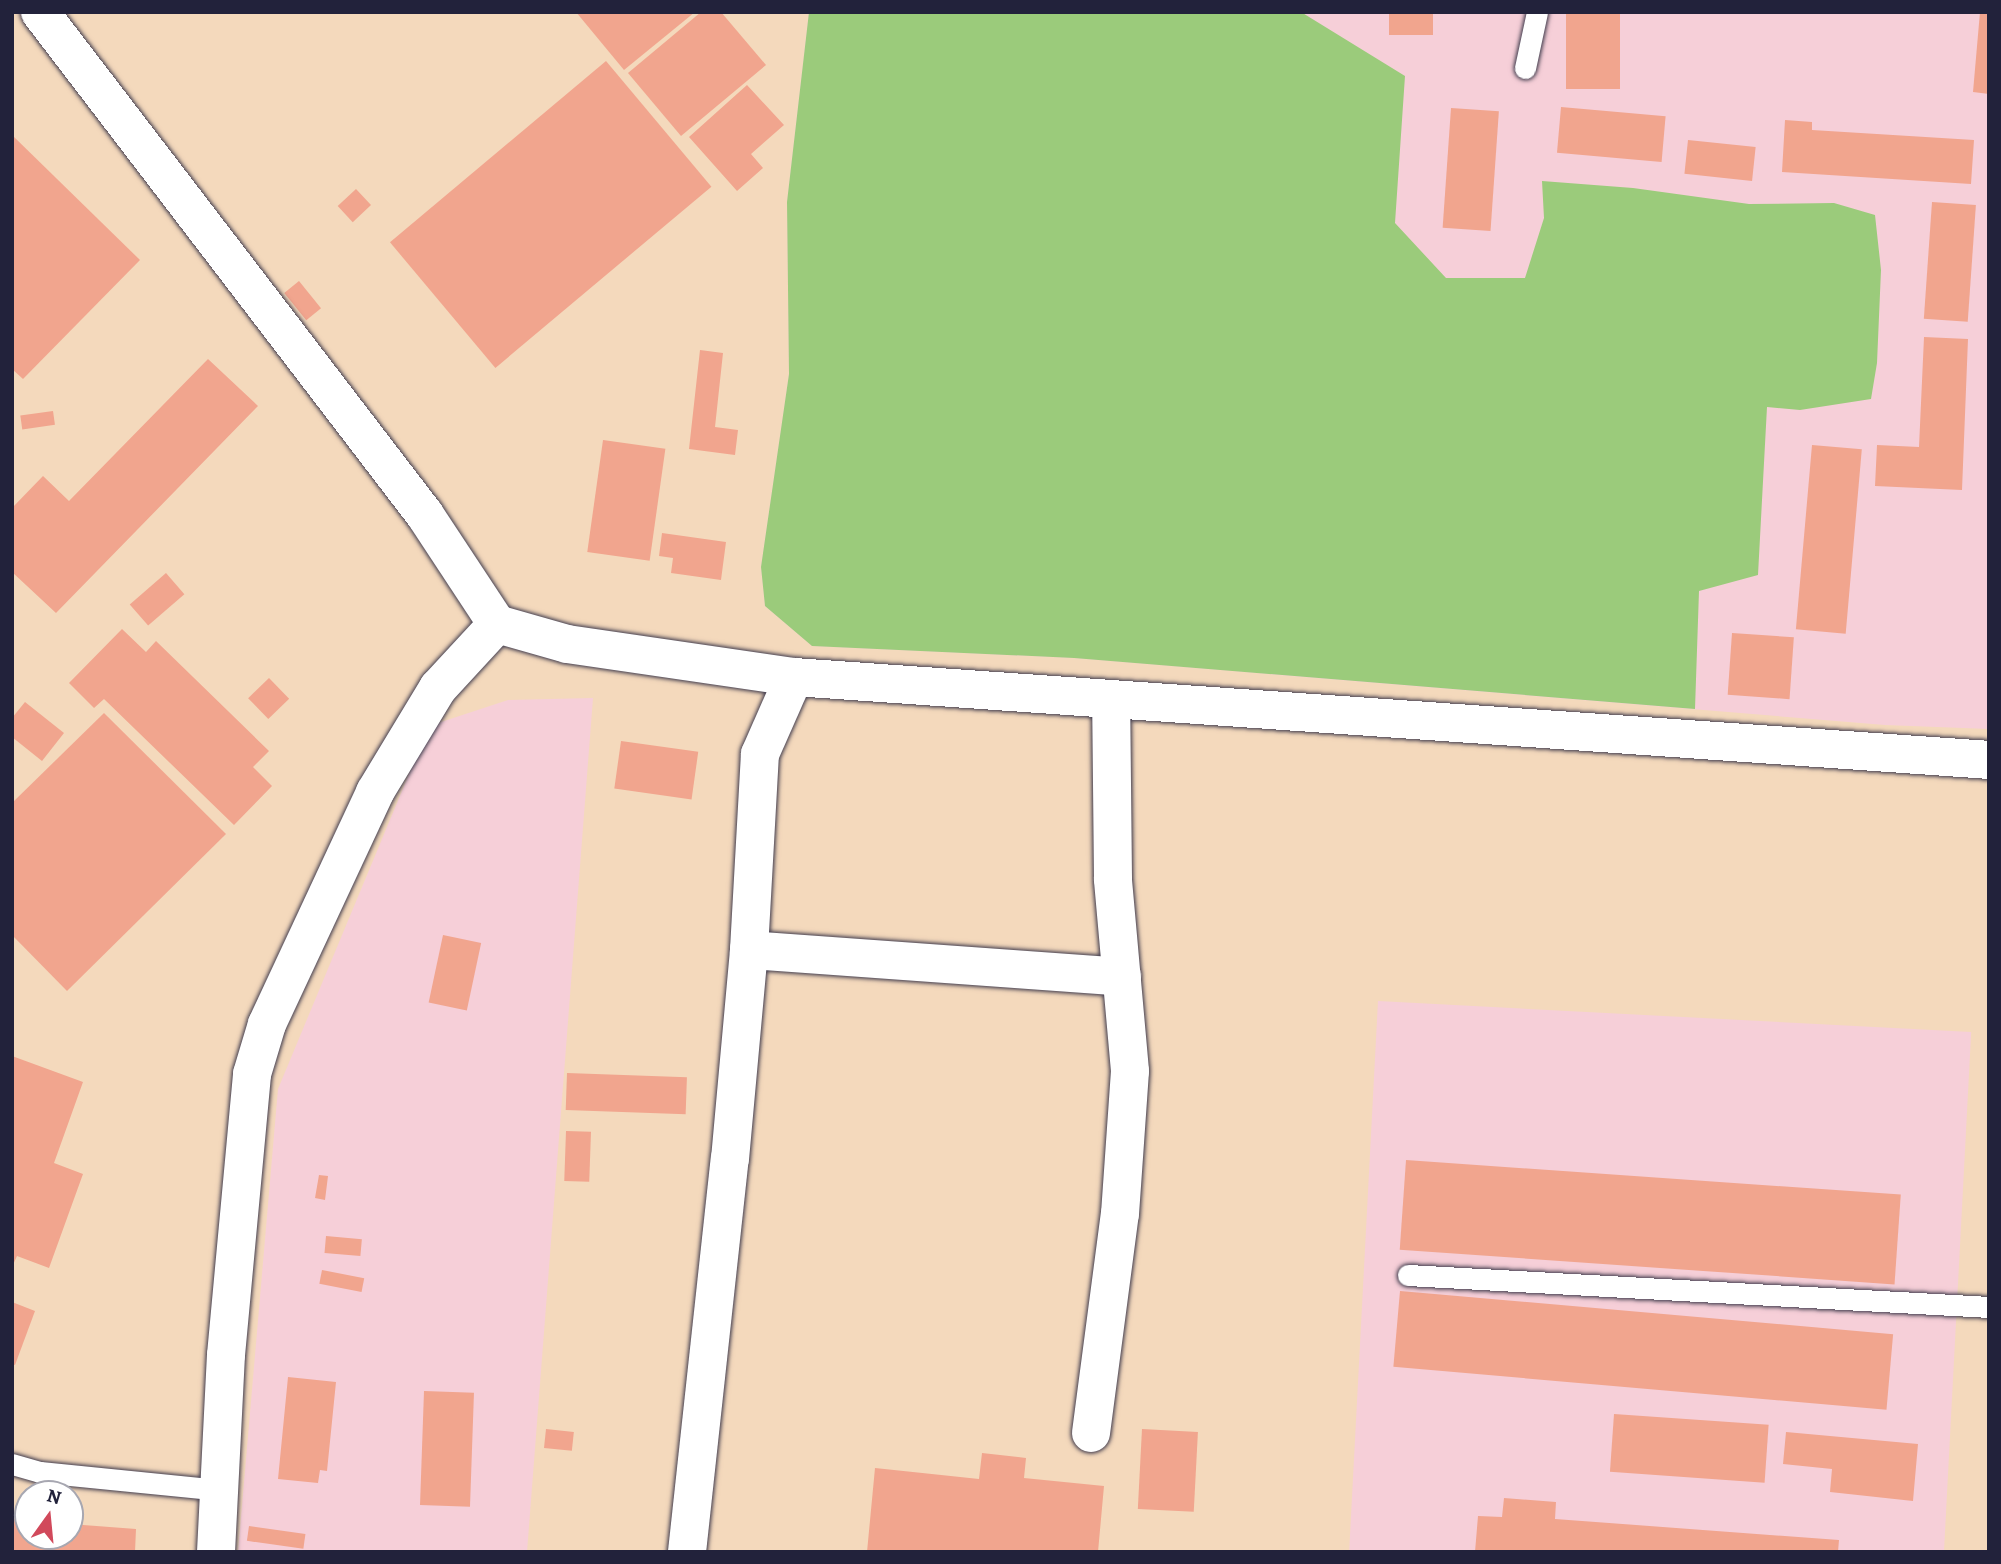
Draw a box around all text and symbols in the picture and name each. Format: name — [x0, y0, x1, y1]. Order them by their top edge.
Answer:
north arrow — [14, 1480, 84, 1550]
text: N — [44, 1482, 64, 1511]

